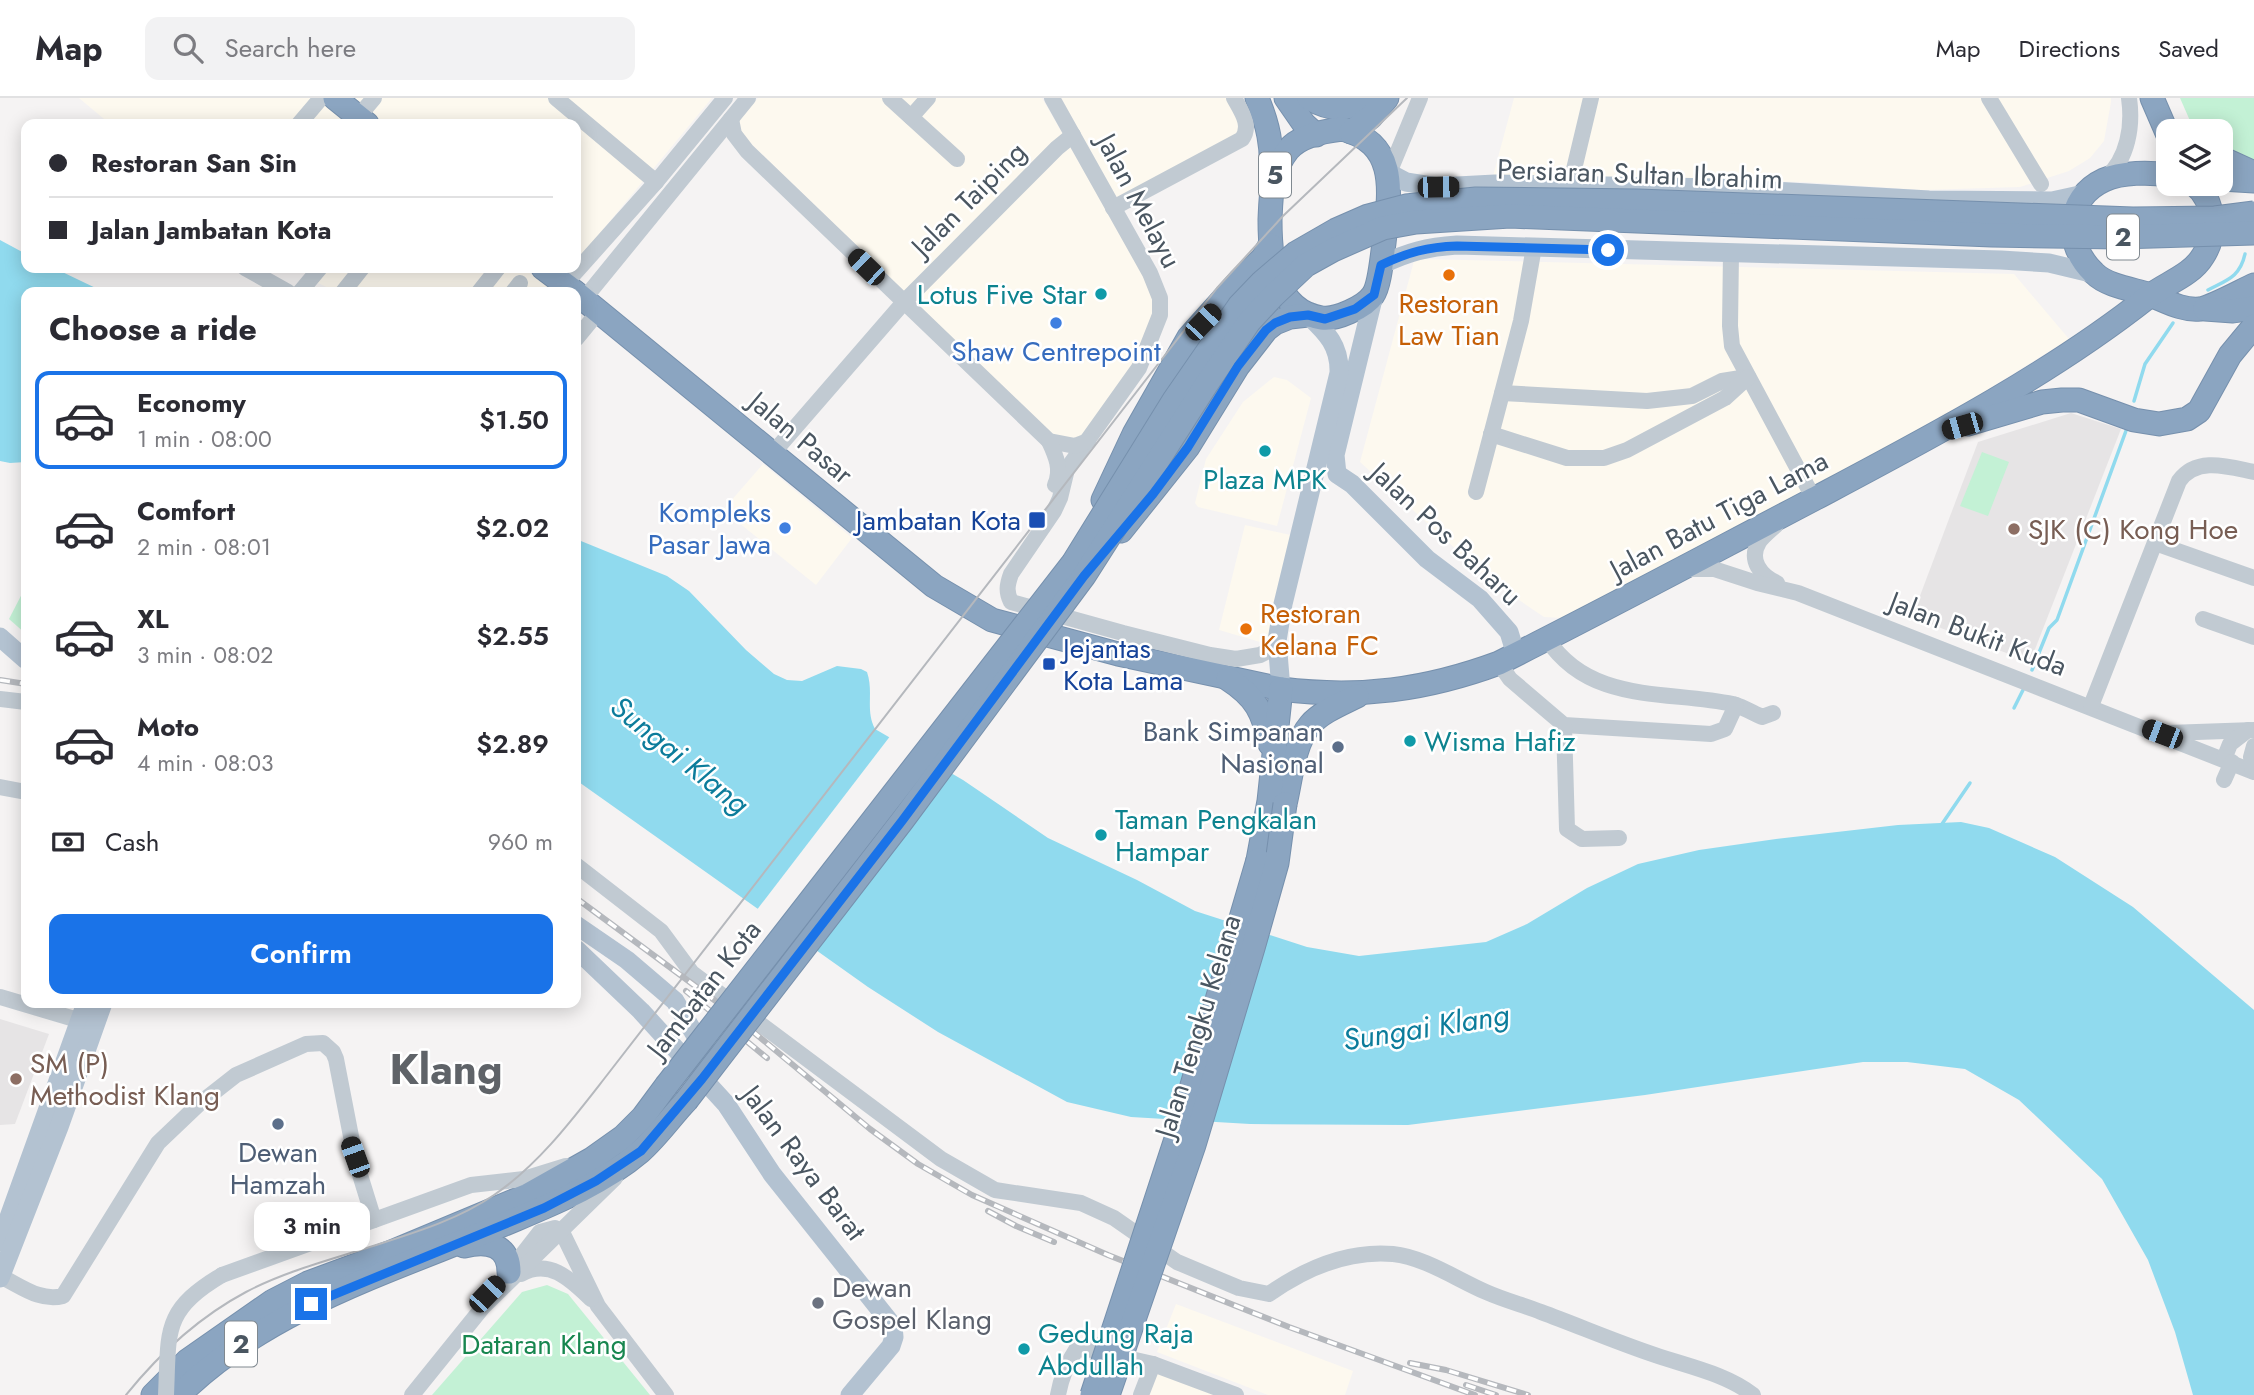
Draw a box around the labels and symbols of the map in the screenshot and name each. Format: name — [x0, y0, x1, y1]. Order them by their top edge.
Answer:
street label: Jalan Melayu — [1084, 123, 1192, 276]
street label: Jalan Taiping — [899, 132, 1036, 269]
street label: Persiaran Sultan Ibrahim — [1496, 149, 1784, 199]
road number: 5 — [1259, 152, 1291, 198]
car — [1417, 176, 1460, 198]
road number: 2 — [2107, 214, 2139, 260]
route start — [1592, 234, 1624, 266]
car — [844, 245, 889, 289]
marker: Restoran Law Tian — [1441, 267, 1457, 283]
place label: Lotus Five Star — [917, 274, 1087, 315]
place label: Restoran Law Tian — [1398, 283, 1500, 356]
marker: Lotus Five Star — [1093, 286, 1109, 302]
car — [1181, 300, 1226, 344]
marker: Shaw Centrepoint — [1048, 315, 1064, 331]
place label: Shaw Centrepoint — [951, 331, 1161, 372]
street label: Jalan Pasar — [737, 379, 863, 494]
car — [1939, 410, 1986, 442]
street label: Jalan Batu Tiga Lama — [1599, 440, 1835, 592]
marker: Plaza MPK — [1257, 443, 1273, 459]
street label: Jalan Pos Baharu — [1358, 450, 1531, 615]
place label: Plaza MPK — [1203, 459, 1327, 500]
place label: Kompleks Pasar Jawa — [648, 492, 771, 565]
place label: Jambatan Kota — [852, 500, 1021, 541]
place label: SJK (C) Kong Hoe — [2028, 509, 2238, 550]
marker: Jambatan Kota — [1027, 510, 1047, 530]
marker: Kompleks Pasar Jawa — [777, 520, 793, 536]
marker: SJK (C) Kong Hoe — [2006, 521, 2022, 537]
street label: Jalan Bukit Kuda — [1879, 580, 2073, 687]
place label: Restoran Kelana FC — [1260, 593, 1379, 666]
marker: Restoran Kelana FC — [1238, 621, 1254, 637]
place label: Jejantas Kota Lama — [1059, 628, 1183, 701]
marker: Jejantas Kota Lama — [1041, 656, 1057, 672]
water label: Sungai Klang — [601, 685, 759, 825]
place label: Bank Simpanan Nasional — [1143, 711, 1324, 784]
car — [2139, 717, 2186, 751]
place label: Wisma Hafiz — [1424, 721, 1576, 762]
marker: Wisma Hafiz — [1402, 733, 1418, 749]
marker: Bank Simpanan Nasional — [1330, 739, 1346, 755]
place label: Taman Pengkalan Hampar — [1115, 799, 1317, 872]
marker: Taman Pengkalan Hampar — [1093, 827, 1109, 843]
street label: Jalan Tengku Kelana — [1143, 909, 1251, 1146]
street label: Jambatan Kota — [635, 911, 771, 1070]
water label: Sungai Klang — [1340, 993, 1513, 1061]
district label: Klang — [389, 1039, 503, 1100]
place label: SM (P) Methodist Klang — [30, 1043, 220, 1116]
marker: SM (P) Methodist Klang — [8, 1071, 24, 1087]
street label: Jalan Raya Barat — [729, 1073, 876, 1250]
marker: Dewan Hamzah — [270, 1116, 286, 1132]
place label: Dewan Hamzah — [230, 1132, 326, 1205]
car — [338, 1134, 373, 1180]
callout: 3 min — [253, 1202, 369, 1252]
place label: Dewan Gospel Klang — [832, 1267, 992, 1340]
car — [465, 1272, 510, 1316]
route end — [295, 1288, 327, 1320]
marker: Dewan Gospel Klang — [810, 1295, 826, 1311]
place label: Gedung Raja Abdullah — [1038, 1313, 1193, 1386]
road number: 2 — [225, 1322, 257, 1366]
park label: Dataran Klang — [461, 1324, 627, 1365]
marker: Gedung Raja Abdullah — [1016, 1341, 1032, 1357]

